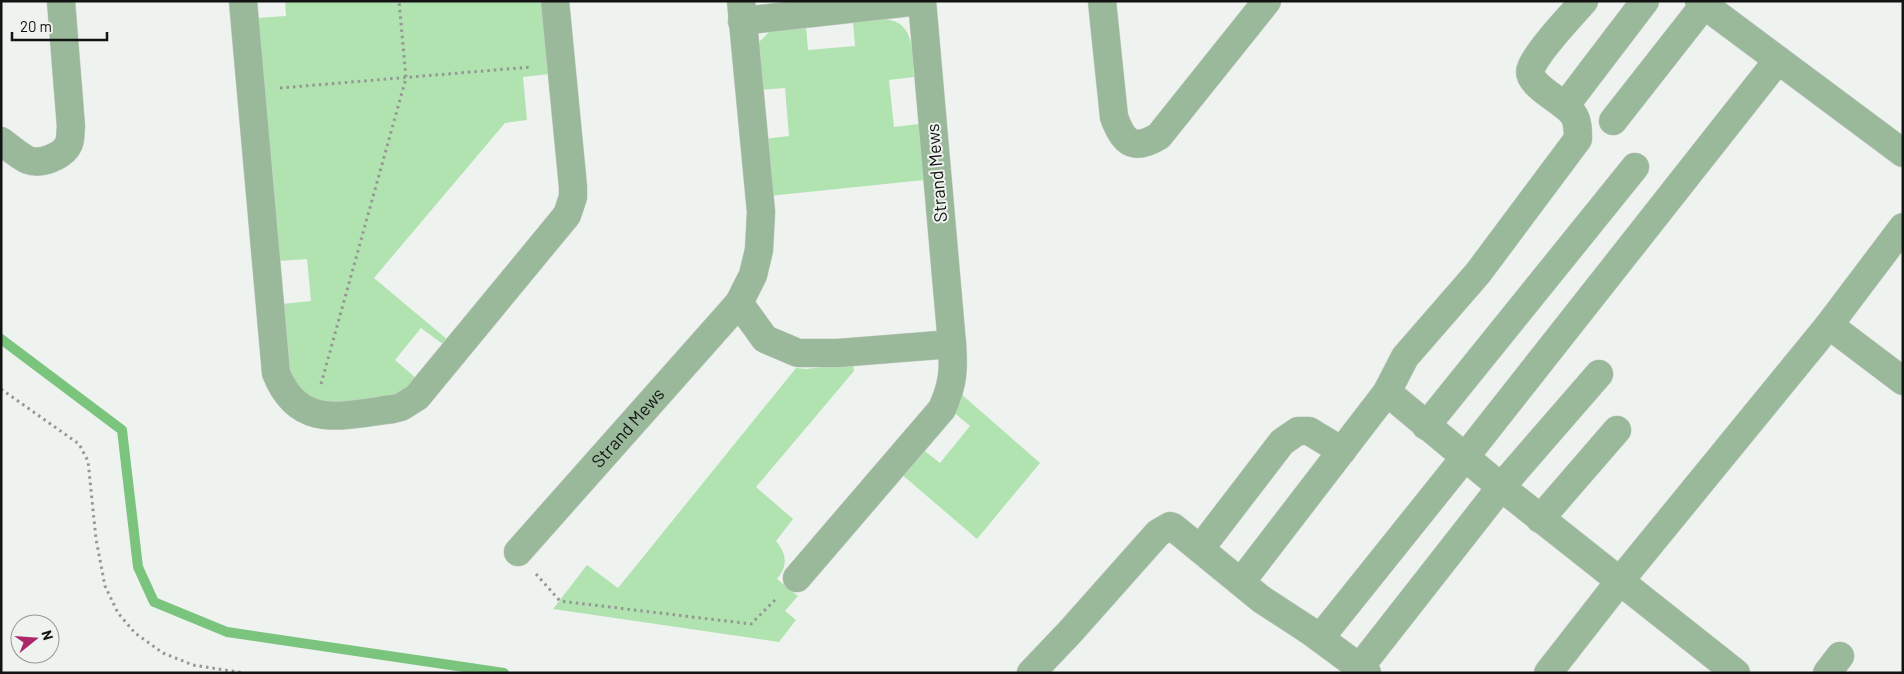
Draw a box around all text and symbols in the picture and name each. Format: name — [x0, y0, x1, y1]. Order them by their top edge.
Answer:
scale bar — [12, 10, 108, 42]
text: 20 m — [20, 17, 52, 35]
street label: Strand Mews — [921, 123, 951, 223]
street label: Strand Mews — [586, 383, 669, 472]
north arrow — [10, 614, 60, 664]
text: N — [38, 628, 57, 642]

